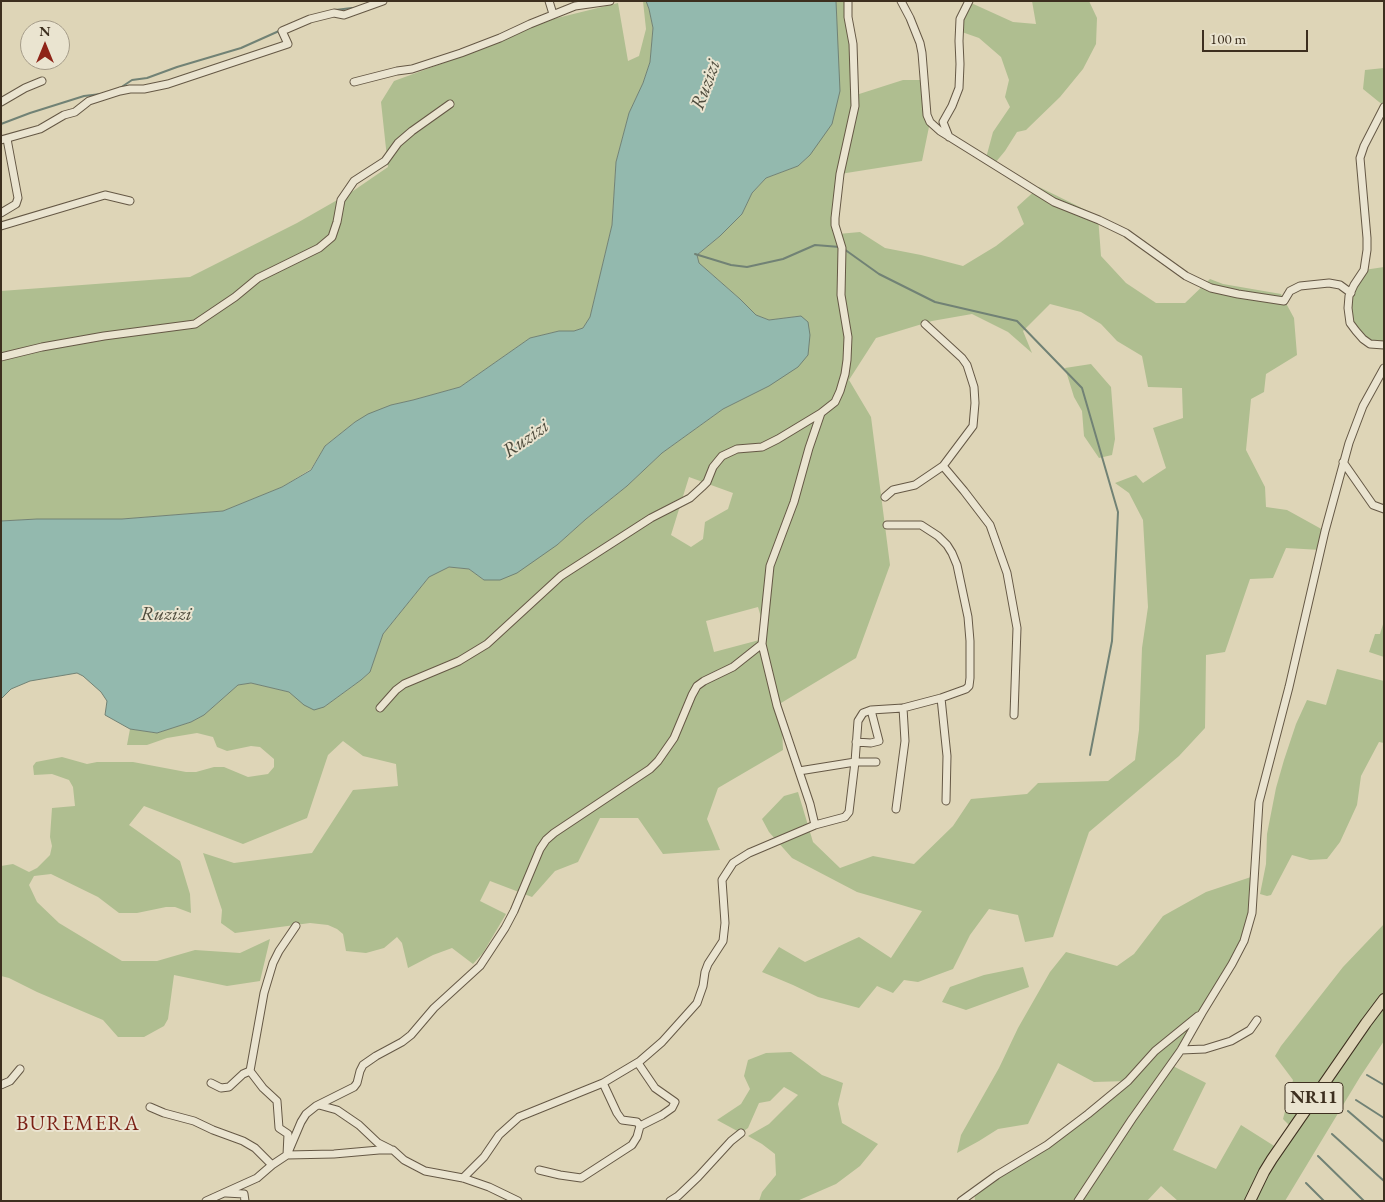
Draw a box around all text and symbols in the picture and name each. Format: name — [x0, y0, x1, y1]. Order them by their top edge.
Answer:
north arrow — [20, 20, 70, 70]
scale bar — [1205, 20, 1311, 52]
text: N — [39, 22, 51, 40]
text: 100 m — [1210, 29, 1246, 48]
water label: Ruzizi — [686, 57, 726, 113]
water label: Ruzizi — [498, 414, 554, 464]
water label: Ruzizi — [140, 603, 192, 627]
road number: NR11 — [1285, 1082, 1343, 1114]
district label: BUREMERA — [15, 1111, 141, 1137]

